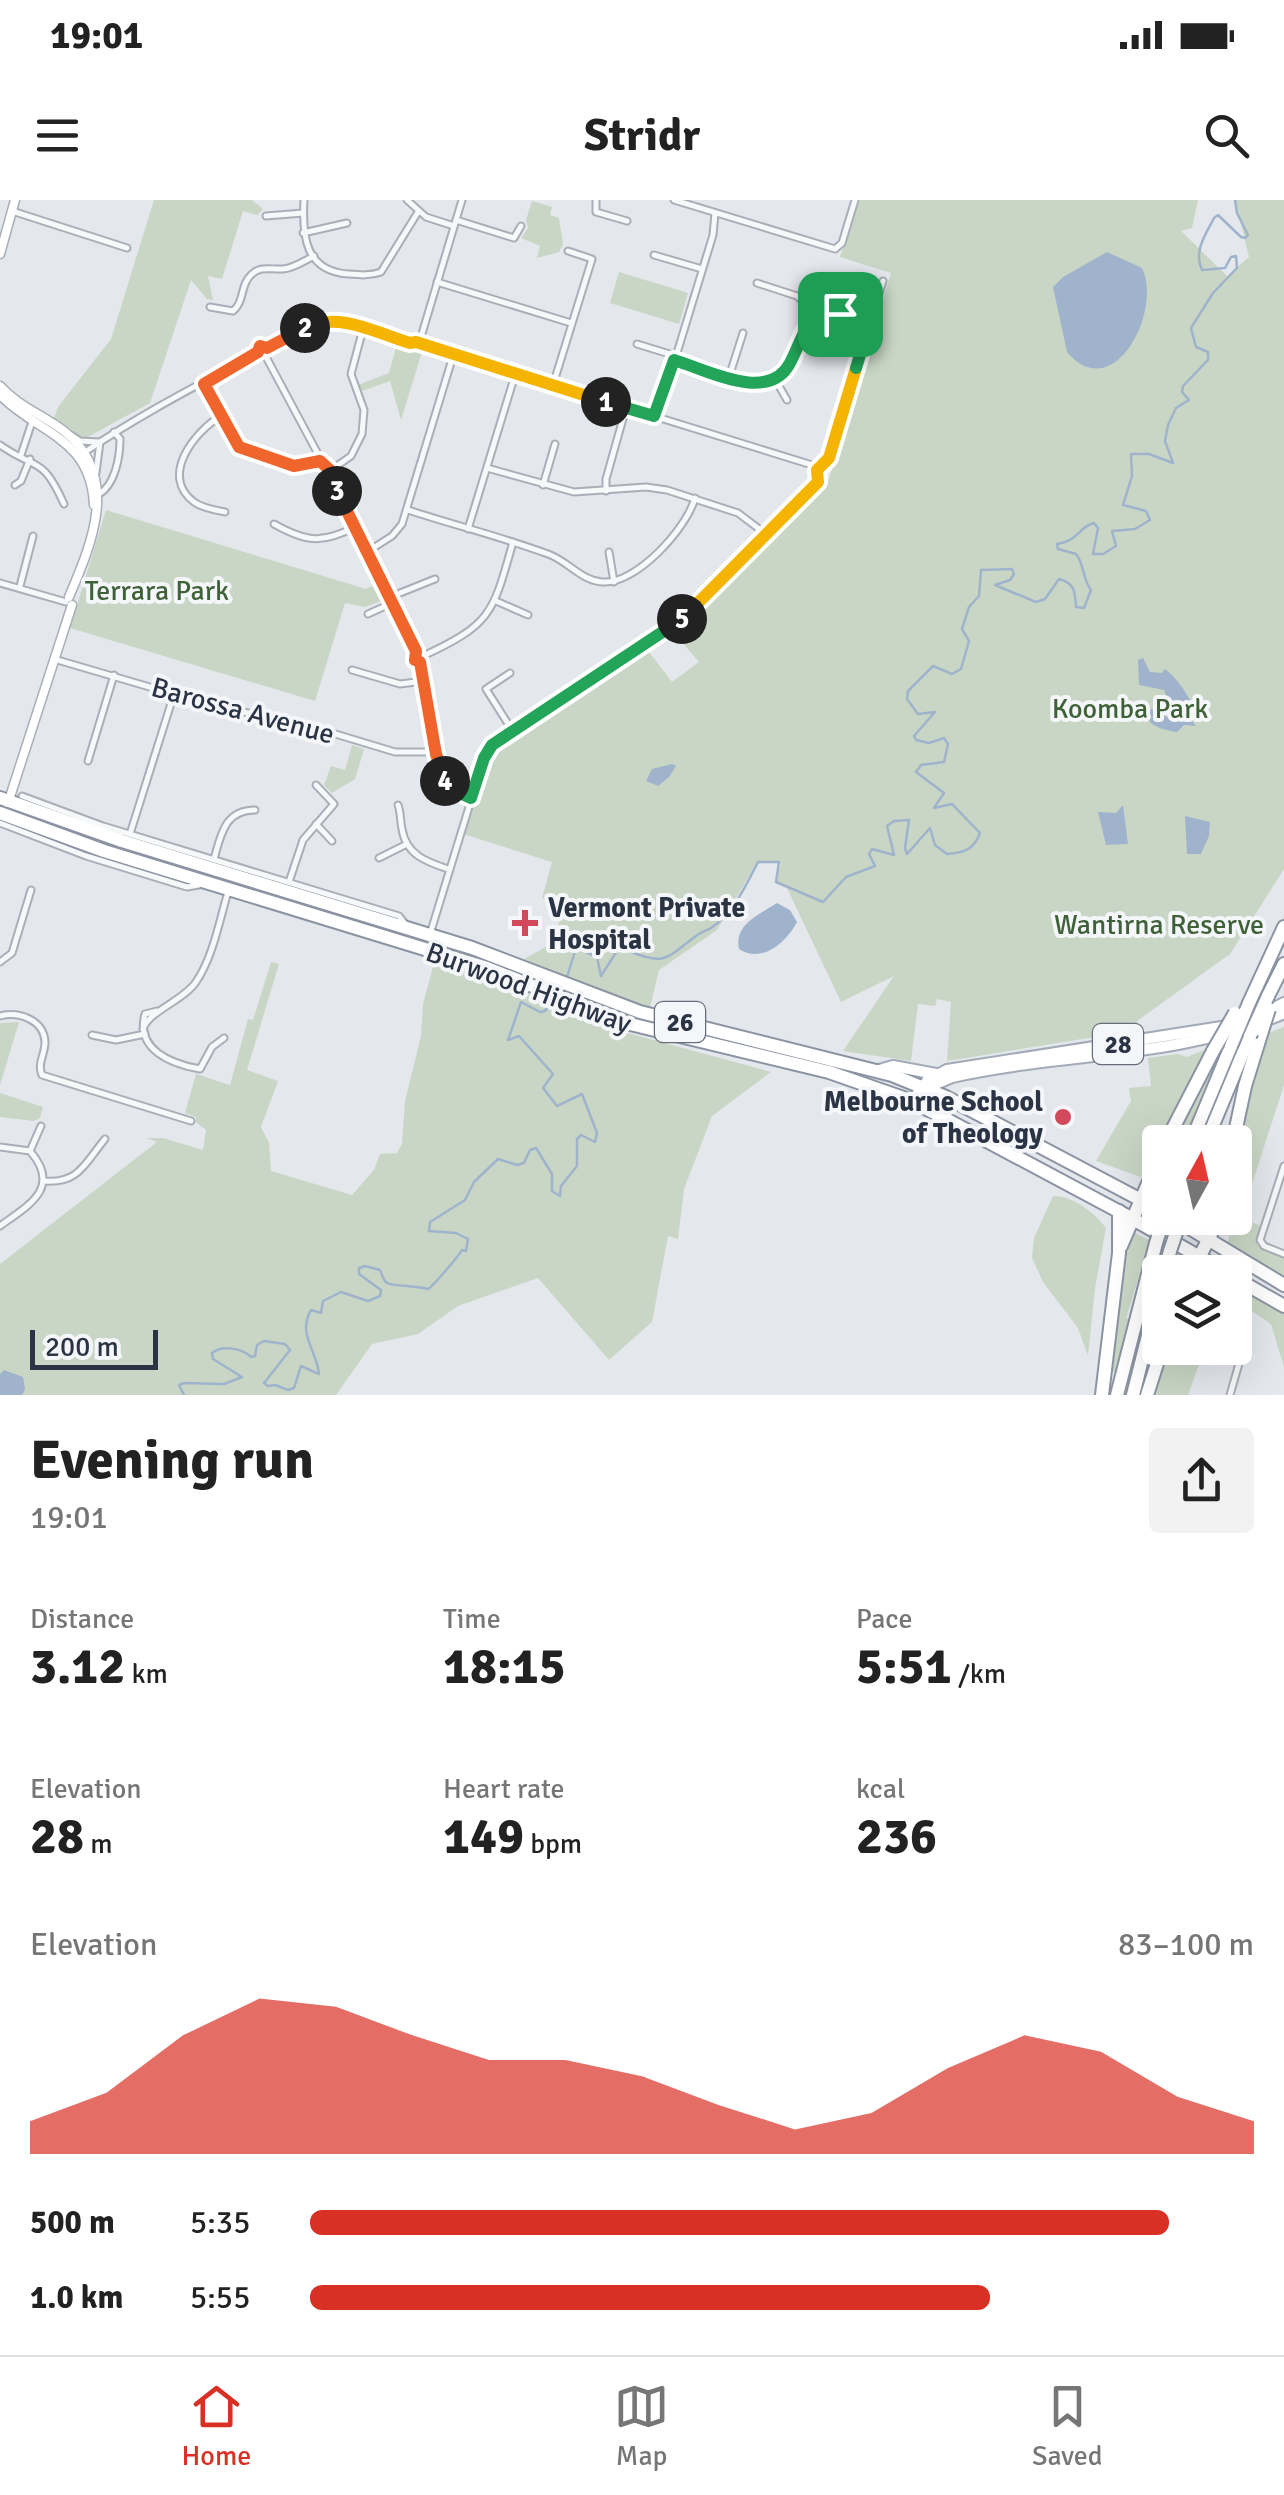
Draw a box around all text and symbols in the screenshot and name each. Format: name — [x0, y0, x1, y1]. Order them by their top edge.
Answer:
text: 19:01 — [50, 12, 143, 59]
icon: menu — [30, 108, 85, 163]
text: Stridr — [584, 108, 700, 163]
icon: search — [1199, 108, 1254, 163]
pin — [798, 272, 883, 357]
icon: arrive — [813, 287, 868, 342]
pin: 2 — [280, 303, 330, 353]
text: 2 — [297, 311, 313, 345]
pin: 1 — [581, 377, 631, 427]
text: 1 — [598, 385, 614, 419]
pin: 3 — [312, 466, 362, 516]
text: 3 — [329, 474, 345, 508]
park label: Terrara Park — [85, 574, 229, 608]
pin: 5 — [657, 594, 707, 644]
text: 5 — [674, 602, 690, 636]
street label: Barossa Avenue — [148, 670, 338, 752]
park label: Koomba Park — [1052, 692, 1208, 726]
pin: 4 — [420, 756, 470, 806]
text: 4 — [437, 764, 453, 798]
place label: Vermont Private Hospital — [548, 891, 746, 957]
park label: Wantirna Reserve — [1054, 908, 1264, 942]
marker: Vermont Private Hospital — [512, 910, 538, 936]
street label: Burwood Highway — [421, 935, 636, 1041]
road number: 26 — [655, 1002, 705, 1042]
road number: 28 — [1093, 1024, 1143, 1064]
place label: Melbourne School of Theology — [823, 1085, 1043, 1151]
marker: Melbourne School of Theology — [1052, 1106, 1074, 1128]
north arrow — [1142, 1125, 1252, 1235]
map controls — [1142, 1125, 1252, 1365]
button: layers — [1142, 1255, 1252, 1365]
scale bar — [30, 1325, 158, 1370]
text: 200 m — [45, 1330, 119, 1364]
text: Evening run — [30, 1426, 314, 1494]
button: share — [1149, 1428, 1254, 1533]
text: 19:01 — [30, 1498, 108, 1537]
text: Distance — [30, 1602, 134, 1636]
text: Time — [443, 1602, 501, 1636]
text: Pace — [856, 1602, 912, 1636]
text: 3.12 — [30, 1636, 125, 1698]
text: 18:15 — [443, 1636, 566, 1698]
text: 5:51 — [856, 1636, 952, 1698]
text: km — [125, 1657, 168, 1691]
text: /km — [952, 1657, 1006, 1691]
text: Elevation — [30, 1772, 142, 1806]
text: Heart rate — [443, 1772, 565, 1806]
text: kcal — [856, 1772, 905, 1806]
text: 28 — [30, 1806, 84, 1868]
text: 149 — [443, 1806, 524, 1868]
text: 236 — [856, 1806, 937, 1868]
text: m — [84, 1827, 113, 1861]
text: bpm — [524, 1827, 582, 1861]
text: Elevation — [30, 1925, 157, 1964]
text: 83–100 m — [1118, 1925, 1254, 1964]
text: 500 m — [30, 2203, 115, 2242]
text: 5:35 — [190, 2203, 250, 2242]
text: 1.0 km — [30, 2278, 123, 2317]
text: 5:55 — [190, 2278, 250, 2317]
tab: Home — [181, 2379, 251, 2473]
tab: Map — [614, 2379, 669, 2473]
tab: Saved — [1032, 2379, 1103, 2473]

